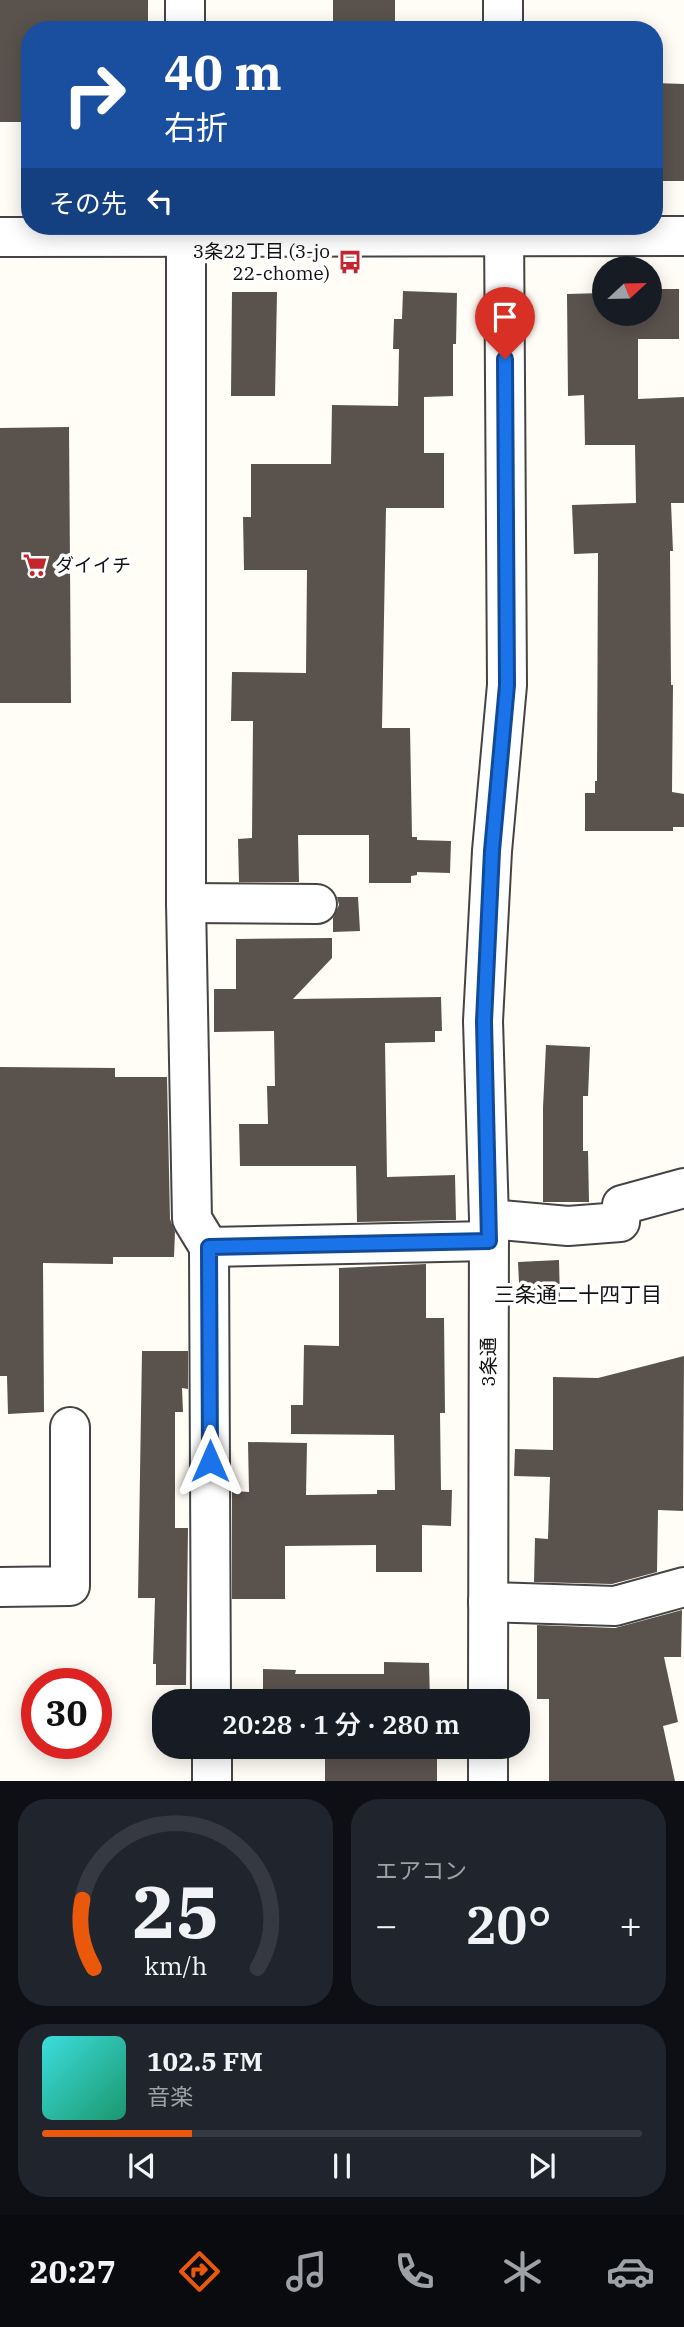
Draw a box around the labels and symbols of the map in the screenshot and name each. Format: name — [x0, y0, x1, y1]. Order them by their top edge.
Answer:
place label: 3条22丁目 (3-jo 22-chome) — [193, 239, 330, 285]
bus stop icon: 3条22丁目 (3-jo 22-chome) — [336, 248, 364, 276]
north arrow — [592, 256, 662, 326]
pin — [475, 287, 535, 359]
supermarket icon: ダイイチ — [21, 551, 49, 579]
place label: ダイイチ — [55, 553, 131, 577]
district label: 三条通二十四丁目 — [494, 1280, 662, 1308]
street label: 3条通 — [476, 1337, 500, 1387]
position arrow — [173, 1424, 247, 1498]
speed limit sign: 30 — [21, 1668, 112, 1759]

